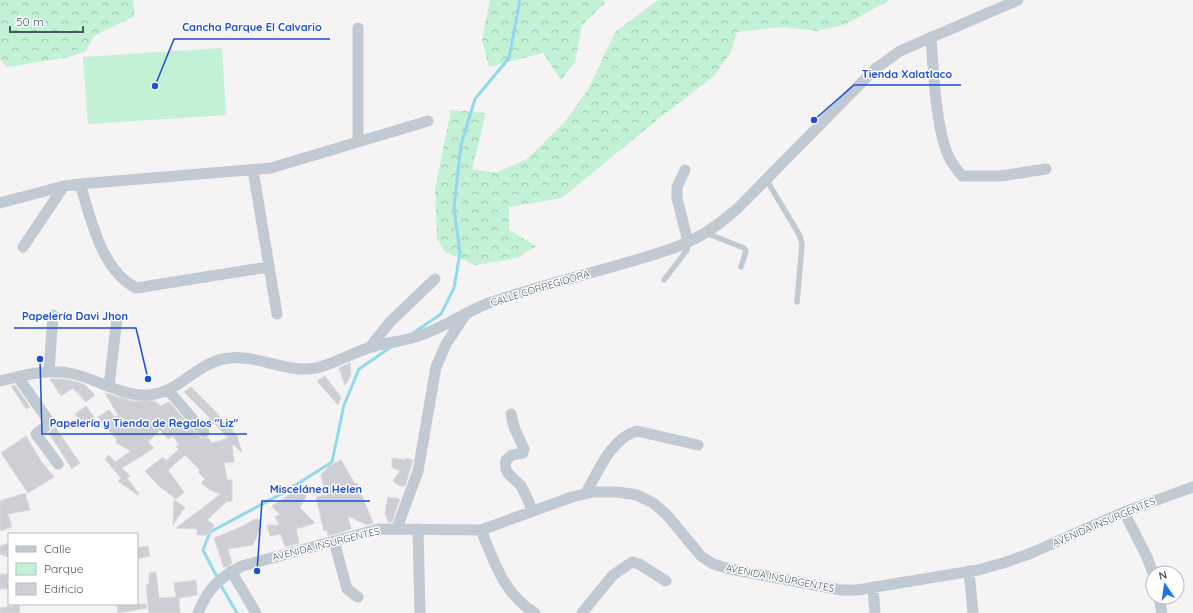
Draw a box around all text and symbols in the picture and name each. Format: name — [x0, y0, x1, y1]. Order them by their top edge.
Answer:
scale bar — [10, 8, 83, 34]
text: 50 m — [16, 14, 44, 29]
callout: Cancha Parque El Calvario — [174, 16, 330, 39]
text: Cancha Parque El Calvario — [182, 20, 322, 34]
callout: Tienda Xalatlaco — [854, 62, 961, 85]
text: Tienda Xalatlaco — [862, 67, 952, 81]
street label: CALLE CORREGIDORA — [489, 267, 592, 309]
callout: Papelería Davi Jhon — [14, 305, 136, 328]
text: Papelería Davi Jhon — [22, 309, 128, 323]
callout: Papelería y Tienda de Regalos "Liz" — [42, 411, 247, 434]
text: Papelería y Tienda de Regalos "Liz" — [50, 416, 239, 430]
callout: Miscelánea Helen — [262, 478, 370, 501]
text: Miscelánea Helen — [270, 482, 362, 496]
street label: AVENIDA INSURGENTES — [1051, 494, 1158, 550]
street label: AVENIDA INSURGENTES — [271, 524, 381, 564]
legend — [8, 533, 138, 605]
text: Calle — [44, 541, 72, 556]
text: Parque — [44, 561, 84, 576]
street label: AVENIDA INSURGENTES — [725, 561, 836, 595]
north arrow — [1145, 565, 1185, 605]
text: N — [1157, 568, 1168, 583]
text: Edificio — [44, 581, 84, 596]

